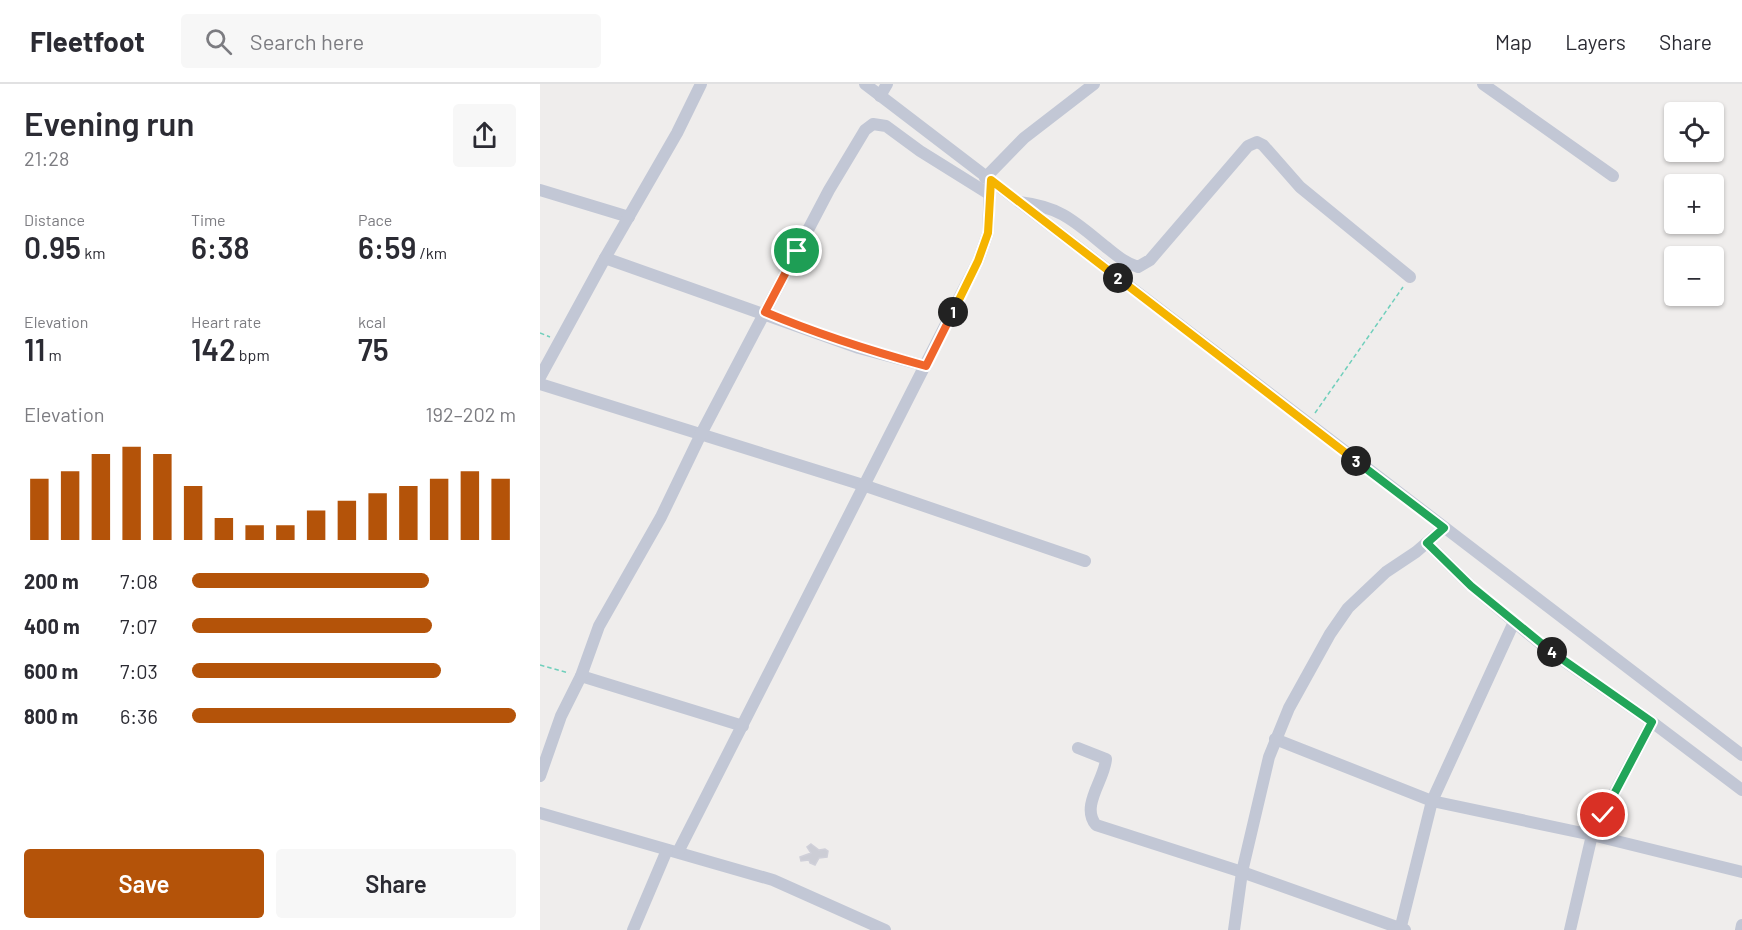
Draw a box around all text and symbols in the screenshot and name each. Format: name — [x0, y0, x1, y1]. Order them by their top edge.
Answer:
search box — [181, 14, 601, 68]
text: Fleetfoot — [30, 24, 145, 58]
icon: search — [202, 25, 235, 58]
text: Search here — [250, 28, 364, 54]
text: Map — [1495, 29, 1532, 54]
text: Layers — [1565, 29, 1626, 54]
text: Share — [1659, 29, 1712, 54]
map controls — [1664, 102, 1724, 306]
button: locate — [1664, 102, 1724, 162]
text: Evening run — [24, 103, 194, 143]
button: share — [453, 104, 516, 167]
text: 21:28 — [24, 146, 69, 170]
button: + — [1664, 174, 1724, 234]
text: Distance — [24, 210, 85, 229]
text: Time — [191, 210, 226, 229]
text: Pace — [358, 210, 392, 229]
pin — [771, 225, 822, 276]
text: 0.95 — [24, 229, 81, 265]
text: 6:38 — [191, 229, 249, 265]
text: 6:59 — [358, 229, 416, 265]
icon: arrive — [780, 234, 813, 267]
text: km — [81, 243, 105, 262]
text: /km — [416, 243, 447, 262]
button: − — [1664, 246, 1724, 306]
pin: 2 — [1103, 263, 1133, 293]
text: 2 — [1114, 268, 1122, 287]
pin: 1 — [938, 297, 968, 327]
text: 1 — [950, 302, 956, 321]
text: Elevation — [24, 312, 88, 331]
text: Heart rate — [191, 312, 261, 331]
text: kcal — [358, 312, 386, 331]
text: 11 — [24, 331, 45, 367]
text: 142 — [191, 331, 236, 367]
text: 75 — [358, 331, 389, 367]
text: m — [45, 345, 62, 364]
text: bpm — [236, 345, 270, 364]
text: Elevation — [24, 402, 105, 426]
text: 192–202 m — [426, 402, 516, 426]
pin: 3 — [1341, 446, 1371, 476]
text: 3 — [1352, 451, 1360, 470]
text: 200 m — [24, 569, 79, 593]
text: 7:08 — [120, 569, 158, 593]
text: 400 m — [24, 614, 80, 638]
text: 7:07 — [120, 614, 157, 638]
pin: 4 — [1537, 637, 1567, 667]
text: 4 — [1547, 642, 1557, 661]
text: 600 m — [24, 659, 78, 683]
text: 7:03 — [120, 659, 158, 683]
text: 800 m — [24, 704, 78, 728]
text: 6:36 — [120, 704, 158, 728]
pin — [1577, 789, 1628, 840]
icon: check — [1586, 798, 1619, 831]
button: Save — [24, 849, 264, 918]
button: Share — [276, 849, 516, 918]

